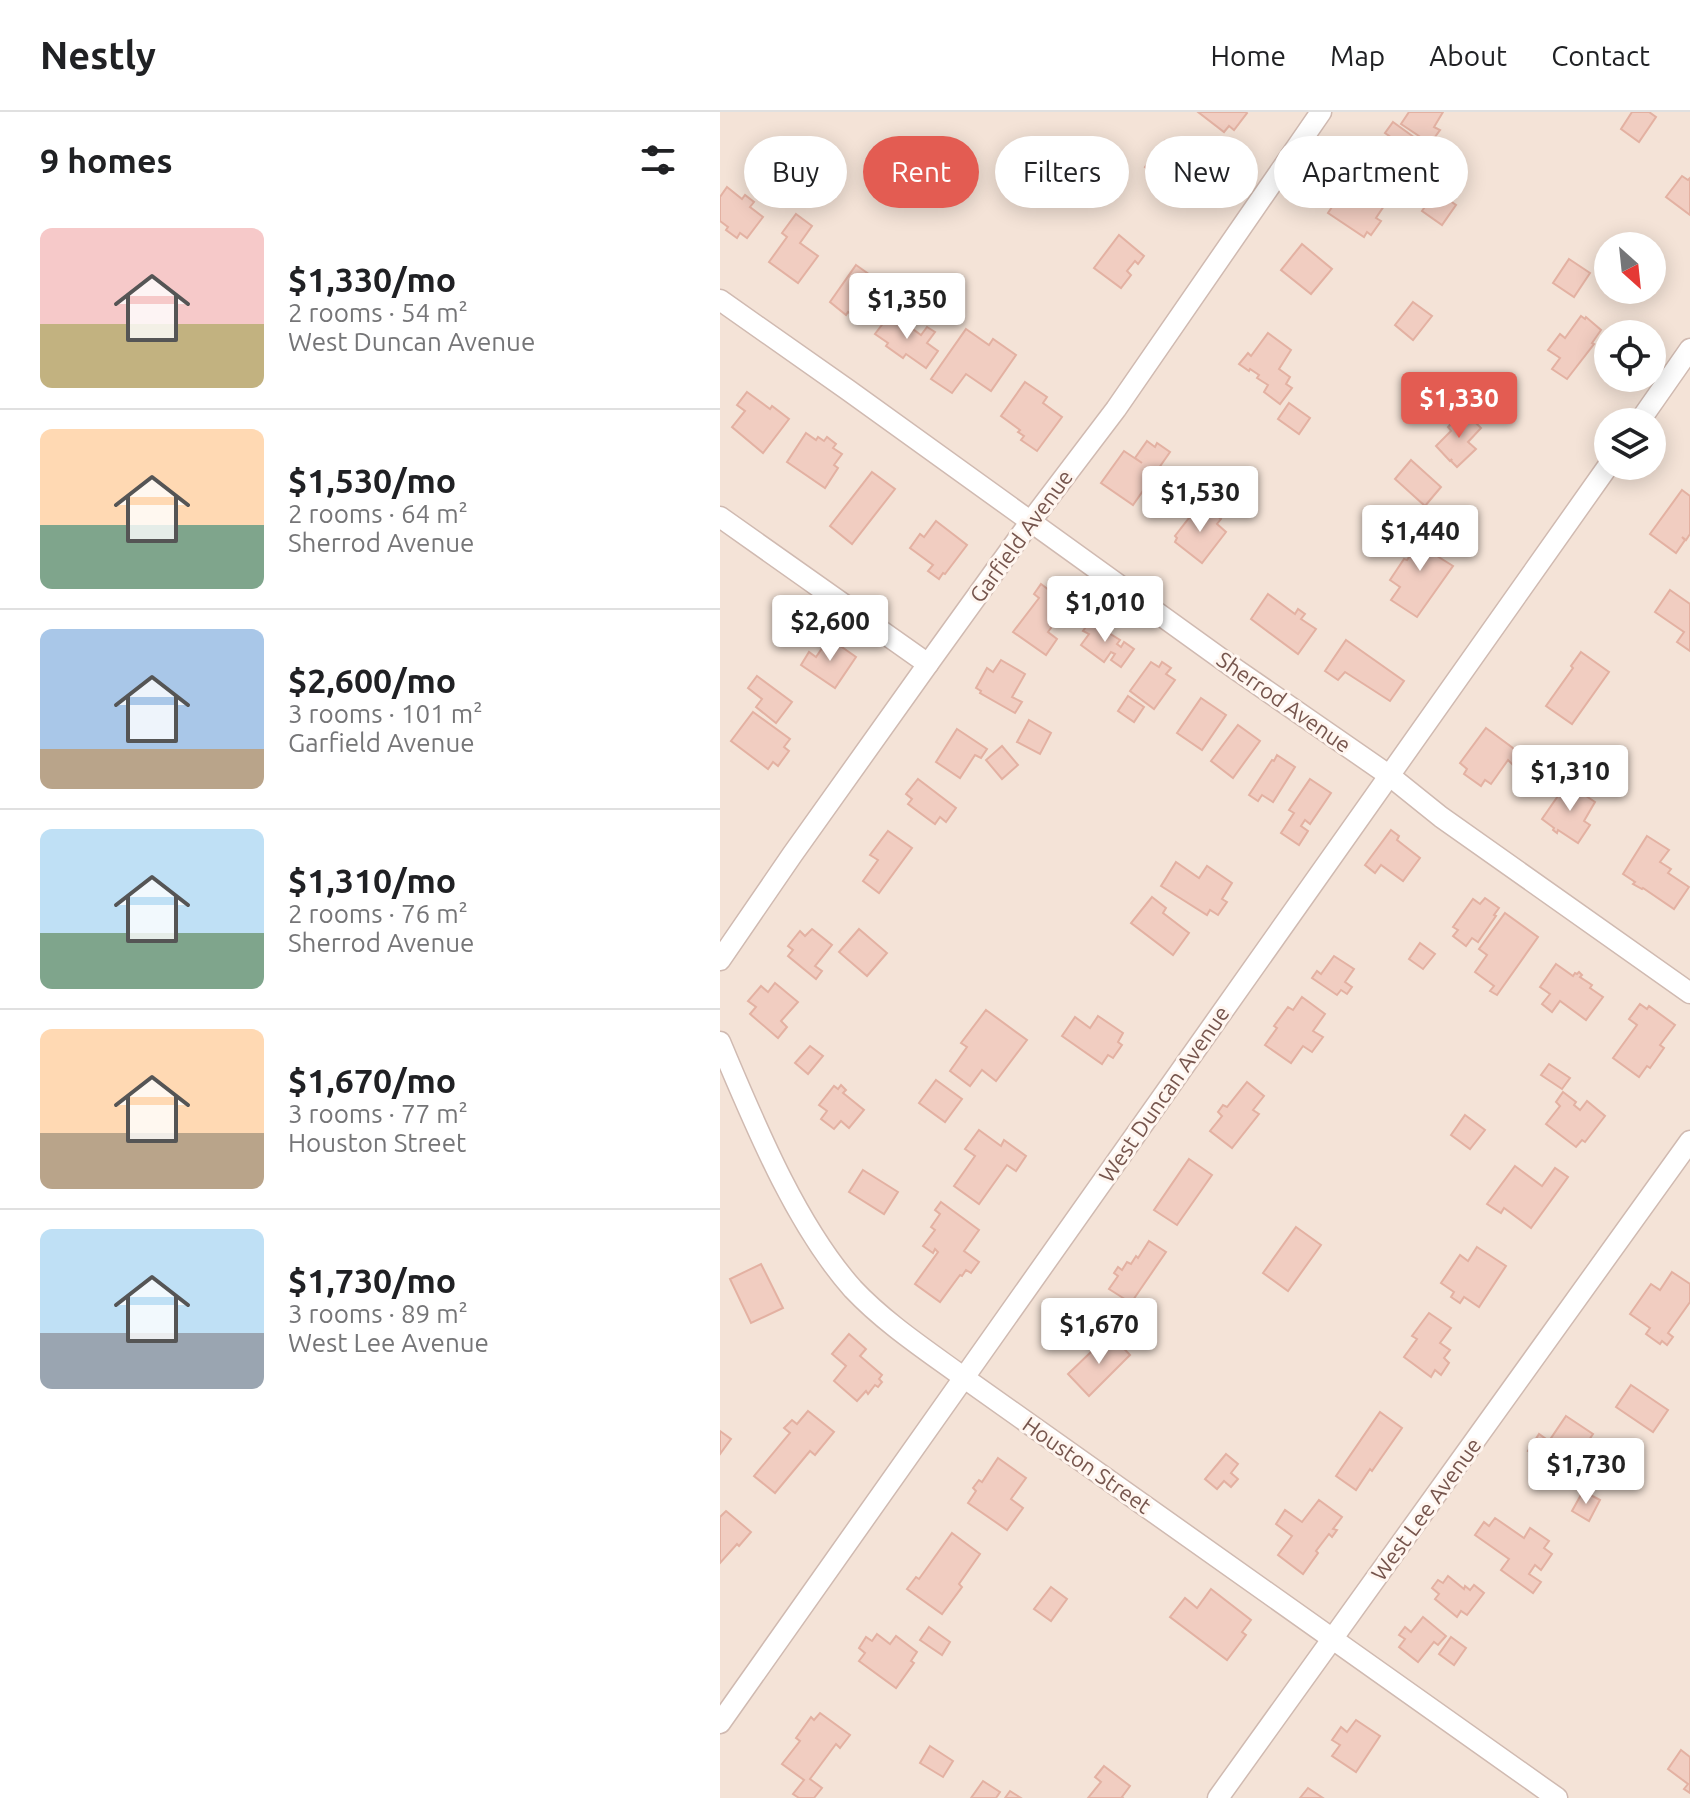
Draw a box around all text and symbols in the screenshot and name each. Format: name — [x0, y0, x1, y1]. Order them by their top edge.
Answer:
text: Nestly — [40, 34, 156, 76]
text: Home — [1211, 40, 1286, 71]
text: Map — [1330, 40, 1385, 71]
text: About — [1429, 40, 1507, 71]
text: Contact — [1551, 40, 1650, 71]
chip: Buy — [744, 136, 847, 208]
chip: Rent — [863, 136, 979, 208]
chip: Filters — [995, 136, 1129, 208]
chip: New — [1145, 136, 1258, 208]
chip: Apartment — [1274, 136, 1468, 208]
icon: filters — [636, 138, 680, 182]
text: 9 homes — [40, 141, 173, 179]
north arrow — [1594, 232, 1666, 304]
map controls — [1594, 232, 1666, 480]
icon: home — [104, 260, 200, 356]
text: $1,330/mo — [288, 260, 456, 298]
pin: $1,350 — [842, 273, 972, 341]
text: $1,350 — [867, 284, 947, 313]
text: 2 rooms · 54 m² — [288, 298, 468, 327]
button: locate — [1594, 320, 1666, 392]
text: West Duncan Avenue — [288, 327, 535, 356]
pin: $1,330 — [1394, 372, 1524, 440]
text: $1,330 — [1419, 383, 1499, 412]
button: layers — [1594, 408, 1666, 480]
icon: home — [104, 461, 200, 557]
text: $1,530/mo — [288, 461, 456, 499]
street label: Garfield Avenue — [964, 464, 1077, 607]
pin: $1,530 — [1135, 466, 1265, 534]
text: $1,530 — [1160, 477, 1240, 506]
text: 2 rooms · 64 m² — [288, 499, 468, 528]
pin: $1,440 — [1355, 505, 1485, 573]
text: $1,440 — [1380, 516, 1460, 545]
text: Sherrod Avenue — [288, 528, 474, 557]
pin: $1,010 — [1040, 576, 1170, 644]
text: $1,010 — [1065, 587, 1145, 616]
pin: $2,600 — [765, 595, 895, 663]
text: $2,600 — [790, 606, 870, 635]
street label: Sherrod Avenue — [1212, 646, 1356, 757]
icon: home — [104, 661, 200, 757]
text: $2,600/mo — [288, 661, 456, 699]
text: 3 rooms · 101 m² — [288, 699, 483, 728]
text: Garfield Avenue — [288, 728, 475, 757]
pin: $1,310 — [1505, 745, 1635, 813]
text: $1,310 — [1530, 756, 1610, 785]
icon: home — [104, 861, 200, 957]
text: $1,310/mo — [288, 861, 456, 899]
text: 2 rooms · 76 m² — [288, 899, 468, 928]
text: Sherrod Avenue — [288, 928, 474, 957]
street label: West Duncan Avenue — [1093, 1001, 1234, 1187]
icon: home — [104, 1061, 200, 1157]
text: $1,670/mo — [288, 1061, 456, 1099]
text: 3 rooms · 77 m² — [288, 1099, 468, 1128]
text: Houston Street — [288, 1128, 466, 1157]
icon: home — [104, 1261, 200, 1357]
text: $1,730/mo — [288, 1261, 456, 1299]
pin: $1,670 — [1034, 1298, 1164, 1366]
text: 3 rooms · 89 m² — [288, 1299, 468, 1328]
text: $1,670 — [1059, 1309, 1139, 1338]
text: West Lee Avenue — [288, 1328, 489, 1357]
street label: Houston Street — [1018, 1411, 1157, 1518]
street label: West Lee Avenue — [1366, 1433, 1486, 1585]
pin: $1,730 — [1521, 1438, 1651, 1506]
text: $1,730 — [1546, 1449, 1626, 1478]

